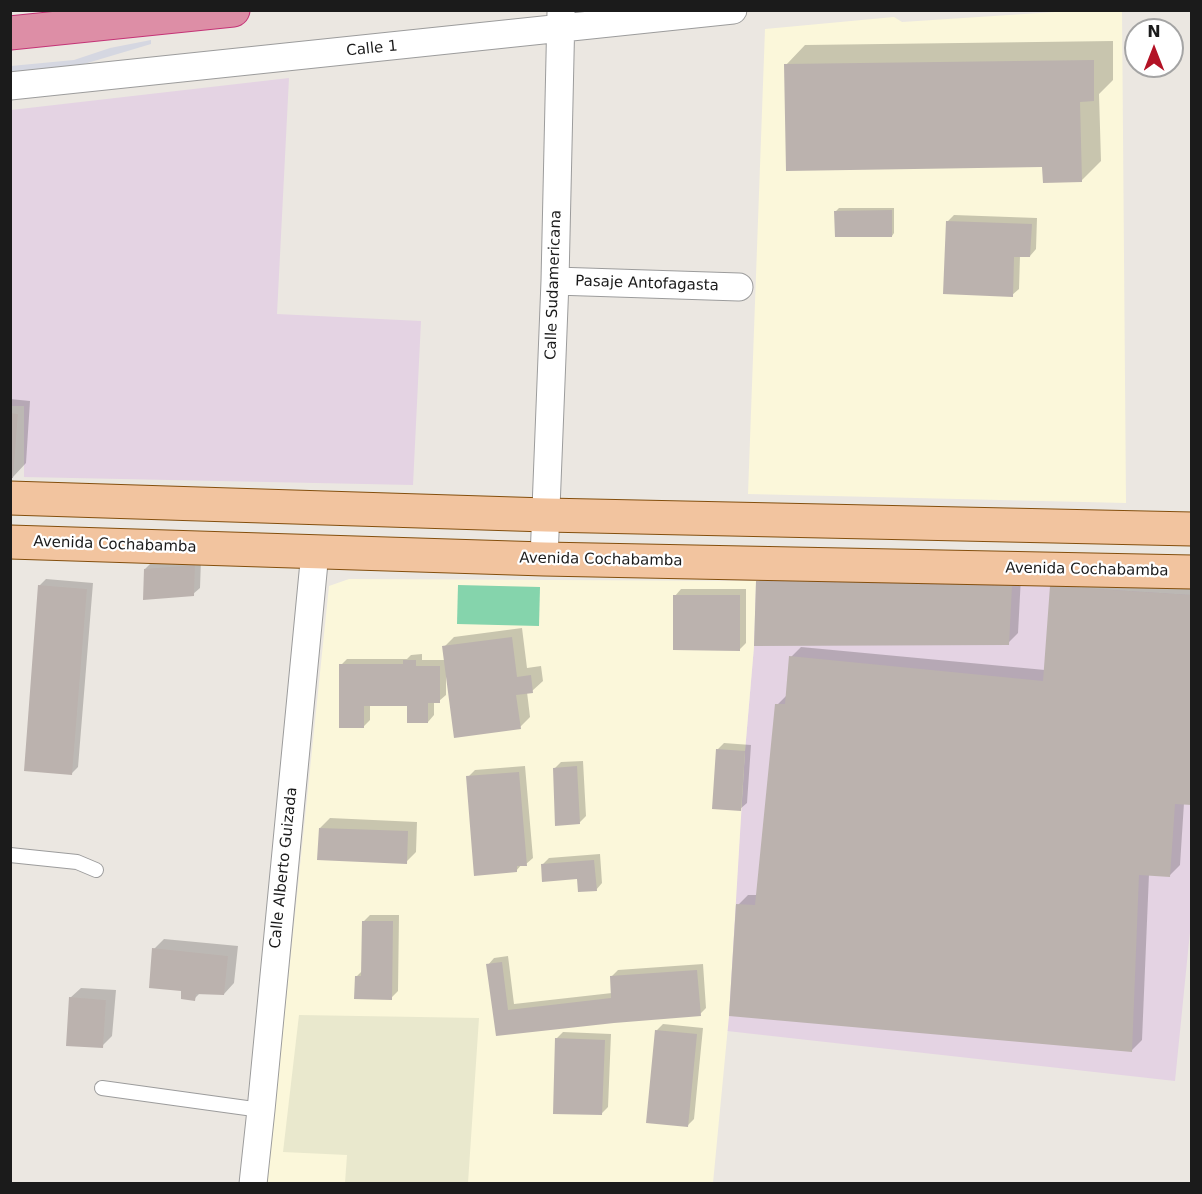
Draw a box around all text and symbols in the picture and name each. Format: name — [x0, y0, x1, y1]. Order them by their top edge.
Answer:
north arrow — [1124, 18, 1184, 78]
text: N — [1147, 22, 1161, 41]
street label: Calle 1 — [345, 37, 399, 61]
street label: Calle Sudamericana — [542, 210, 566, 360]
street label: Pasaje Antofagasta — [575, 272, 719, 296]
street label: Avenida Cochabamba — [33, 533, 197, 557]
street label: Avenida Cochabamba — [519, 550, 683, 570]
street label: Avenida Cochabamba — [1005, 560, 1169, 580]
street label: Calle Alberto Guizada — [267, 786, 301, 950]

